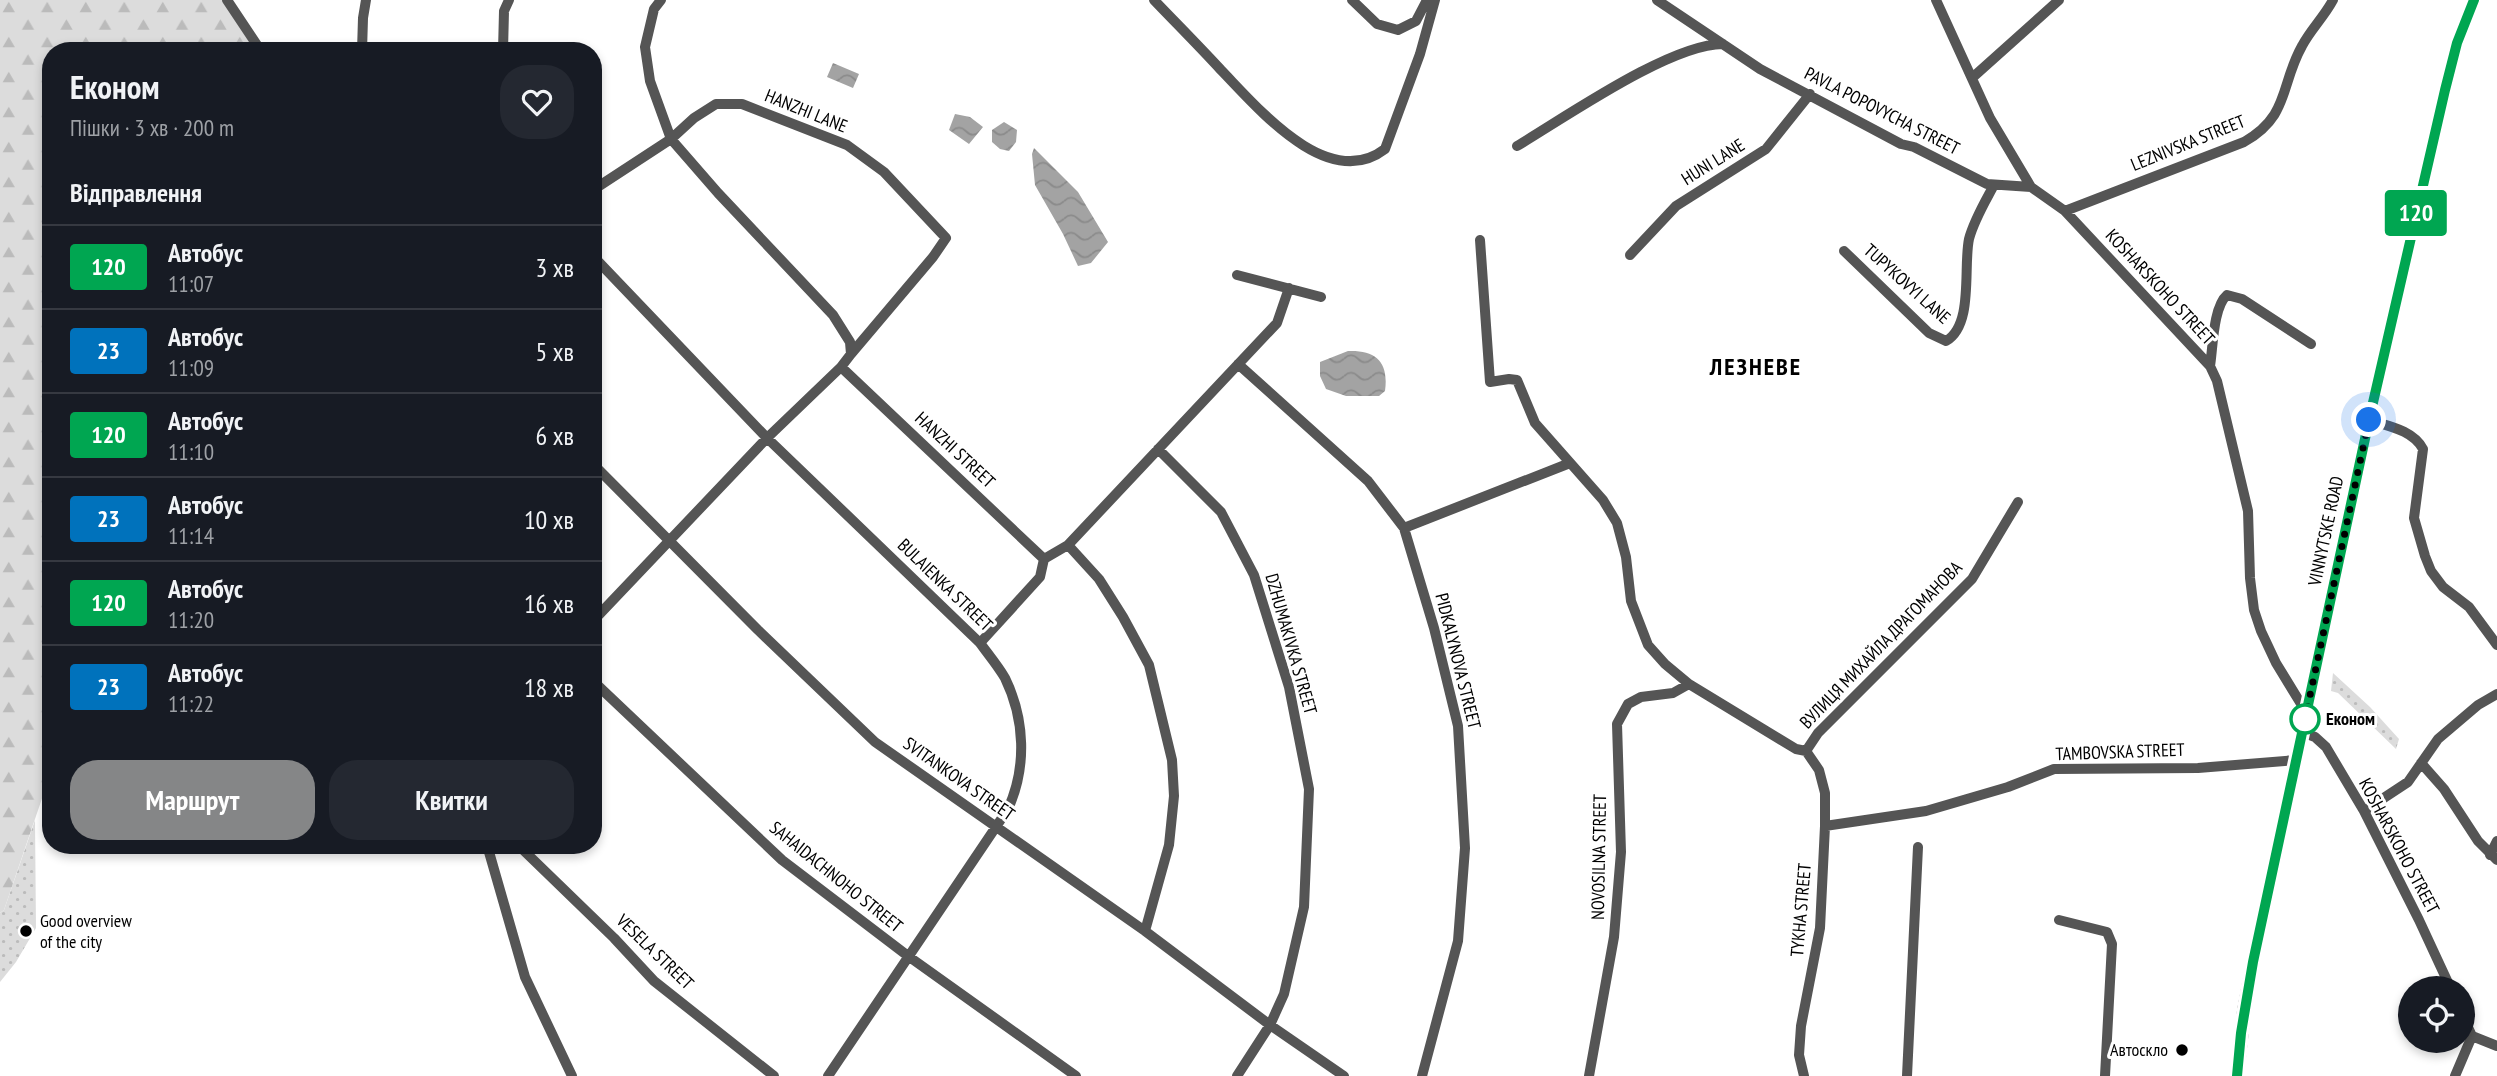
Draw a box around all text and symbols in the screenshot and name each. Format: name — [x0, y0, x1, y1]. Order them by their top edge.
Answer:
street label: PAVLA POPOVYCHA STREET — [1801, 61, 1964, 160]
text: Економ — [70, 65, 160, 108]
button: heart — [500, 65, 574, 139]
street label: HANZHI LANE — [762, 84, 851, 137]
street label: LEZNIVSKA STREET — [2127, 109, 2248, 176]
text: Пішки · 3 хв · 200 m — [70, 113, 234, 142]
street label: HUNI LANE — [1677, 133, 1749, 190]
text: Відправлення — [70, 176, 202, 209]
line badge: 120 — [2376, 190, 2456, 236]
text: 120 — [2399, 197, 2433, 228]
street label: KOSHARSKOHO STREET — [2101, 224, 2220, 349]
text: Автобус — [168, 236, 243, 269]
street label: TUPYKOVYI LANE — [1859, 239, 1956, 329]
text: 120 — [91, 251, 126, 282]
text: 3 хв — [536, 251, 574, 284]
text: 11:07 — [168, 269, 214, 298]
text: Автобус — [168, 320, 243, 353]
text: 23 — [97, 335, 120, 366]
text: 5 хв — [536, 335, 574, 368]
district label: ЛЕЗНЕВЕ — [1709, 351, 1802, 382]
text: 11:09 — [168, 353, 214, 382]
your location — [2351, 402, 2386, 437]
text: Автобус — [168, 404, 243, 437]
street label: HANZHI STREET — [910, 407, 1000, 493]
text: 120 — [91, 419, 126, 450]
text: 6 хв — [536, 419, 574, 452]
text: 11:10 — [168, 437, 214, 466]
street label: VINNYTSKE ROAD — [2302, 474, 2348, 589]
text: Автобус — [168, 488, 243, 521]
text: 23 — [97, 503, 120, 534]
text: 10 хв — [524, 503, 574, 536]
text: 11:14 — [168, 521, 214, 550]
street label: BULAIENKA STREET — [893, 533, 998, 636]
street label: ВУЛИЦЯ МИХАЙЛА ДРАГОМАНОВА — [1795, 556, 1967, 733]
street label: DZHUMAKIVKA STREET — [1260, 571, 1323, 717]
text: Автобус — [168, 572, 243, 605]
text: 120 — [91, 587, 126, 618]
text: 16 хв — [524, 587, 574, 620]
street label: PIDKALYNOVA STREET — [1430, 591, 1486, 731]
text: 11:20 — [168, 605, 214, 634]
text: Автобус — [168, 656, 243, 689]
text: 23 — [97, 671, 120, 702]
text: 18 хв — [524, 671, 574, 704]
text: 11:22 — [168, 689, 214, 718]
marker: Економ — [2290, 704, 2320, 734]
place label: Економ — [2326, 707, 2375, 730]
street label: SVITANKOVA STREET — [899, 732, 1019, 825]
street label: TAMBOVSKA STREET — [2055, 738, 2185, 765]
button: Маршрут — [70, 760, 315, 840]
button: Квитки — [329, 760, 574, 840]
street label: KOSHARSKOHO STREET — [2354, 774, 2445, 917]
street label: NOVOSILNA STREET — [1586, 794, 1611, 920]
street label: SAHAIDACHNOHO STREET — [765, 816, 907, 937]
street label: TYKHA STREET — [1785, 862, 1816, 958]
street label: VESELA STREET — [611, 908, 699, 994]
place label: Good overview of the city — [40, 909, 132, 953]
marker: Good overview of the city — [18, 923, 34, 939]
map controls — [2398, 976, 2475, 1053]
button: locate — [2398, 976, 2475, 1053]
place label: Автоскло — [2110, 1038, 2168, 1061]
marker: Автоскло — [2174, 1042, 2190, 1058]

